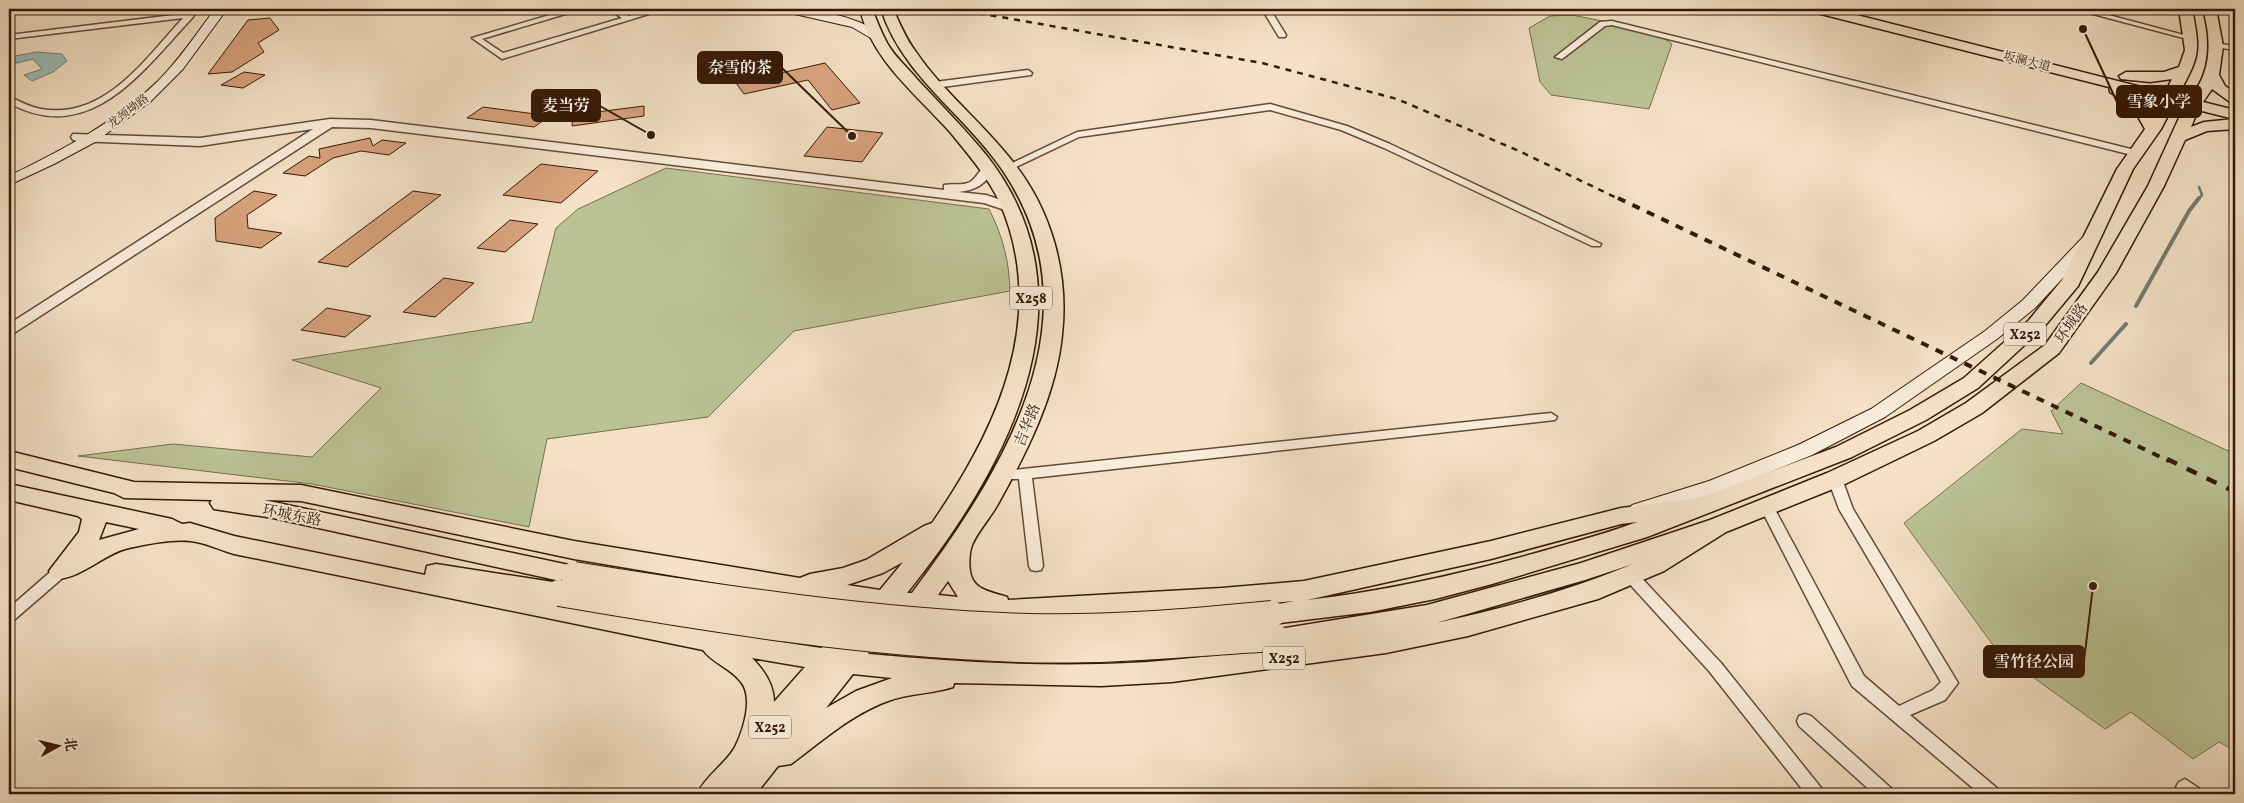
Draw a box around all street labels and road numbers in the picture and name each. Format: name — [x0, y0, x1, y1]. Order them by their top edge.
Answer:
street label: 坂澜大道 — [2002, 48, 2052, 76]
street label: 龙颈坳路 — [105, 91, 153, 133]
road number: X258 — [1010, 286, 1052, 310]
street label: 环城路 — [2051, 299, 2094, 348]
road number: X252 — [2004, 322, 2046, 346]
street label: 吉华路 — [1010, 401, 1047, 450]
street label: 环城东路 — [260, 500, 323, 533]
road number: X252 — [1263, 646, 1305, 670]
road number: X252 — [749, 716, 791, 739]

